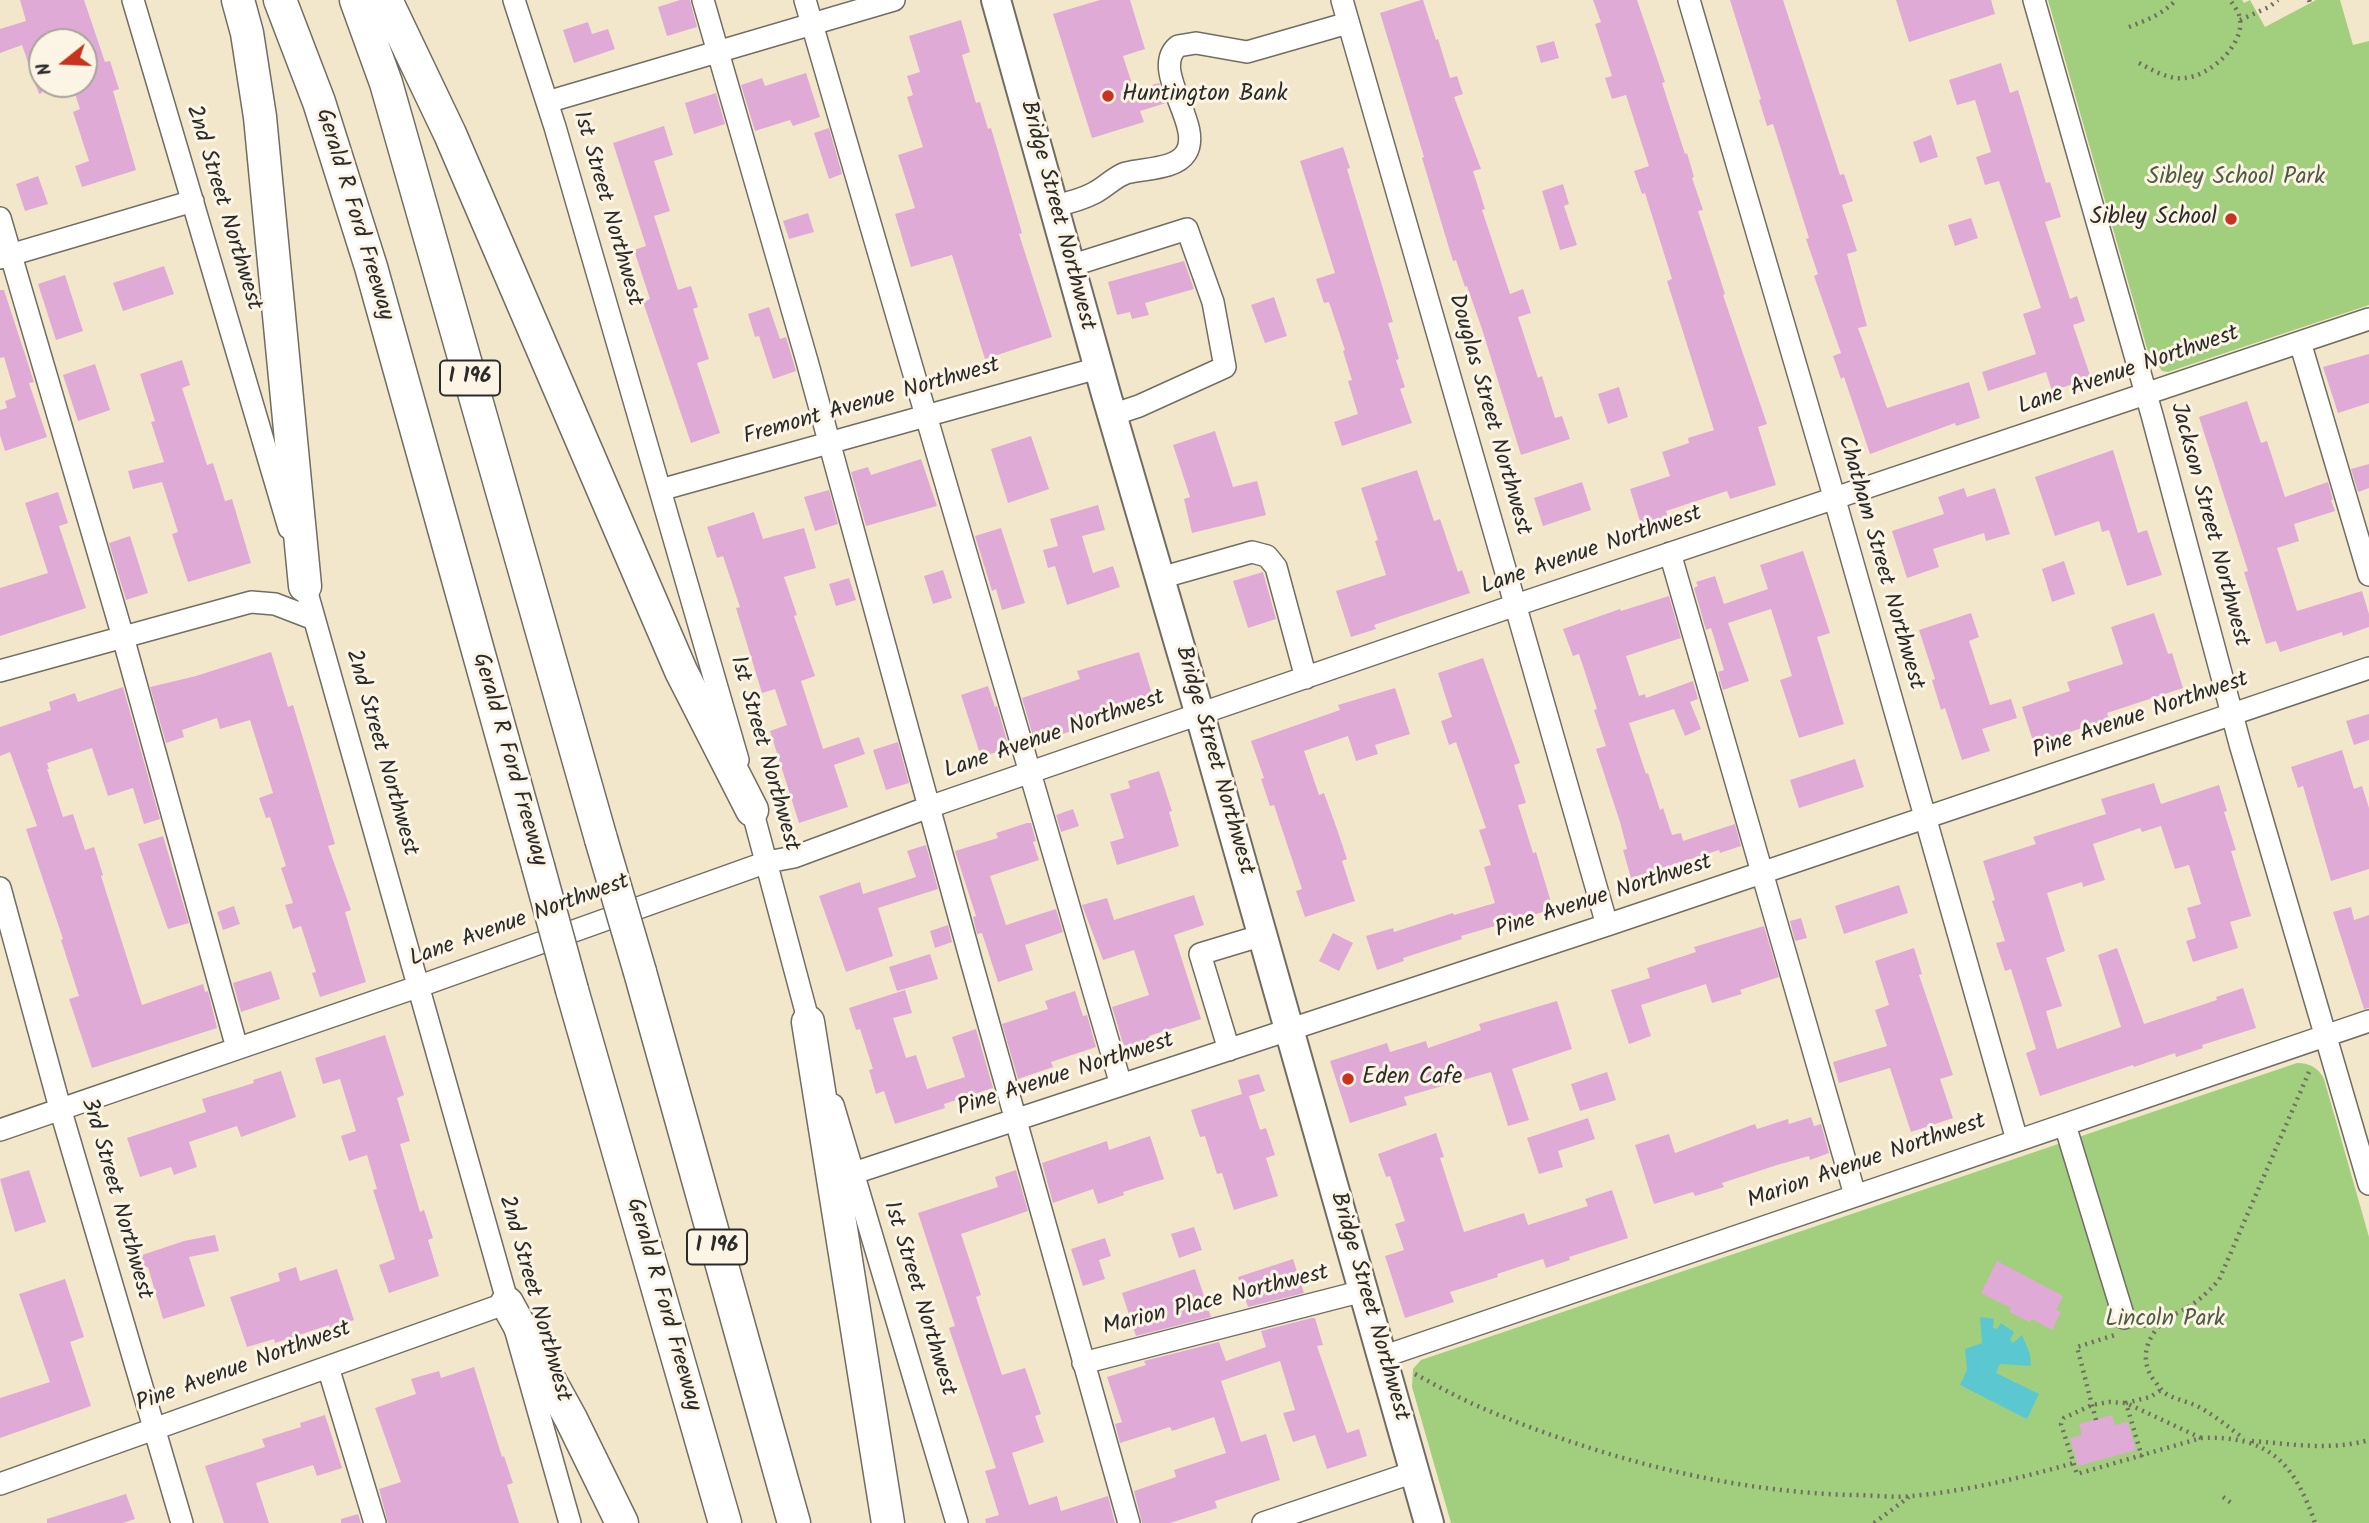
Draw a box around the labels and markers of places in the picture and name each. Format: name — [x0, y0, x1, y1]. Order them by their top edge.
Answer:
place label: Huntington Bank — [1122, 82, 1288, 110]
marker: Huntington Bank — [1100, 88, 1116, 104]
place label: Sibley School — [2090, 205, 2217, 233]
marker: Sibley School — [2223, 211, 2239, 227]
place label: Eden Cafe — [1362, 1065, 1462, 1093]
marker: Eden Cafe — [1340, 1071, 1356, 1087]

